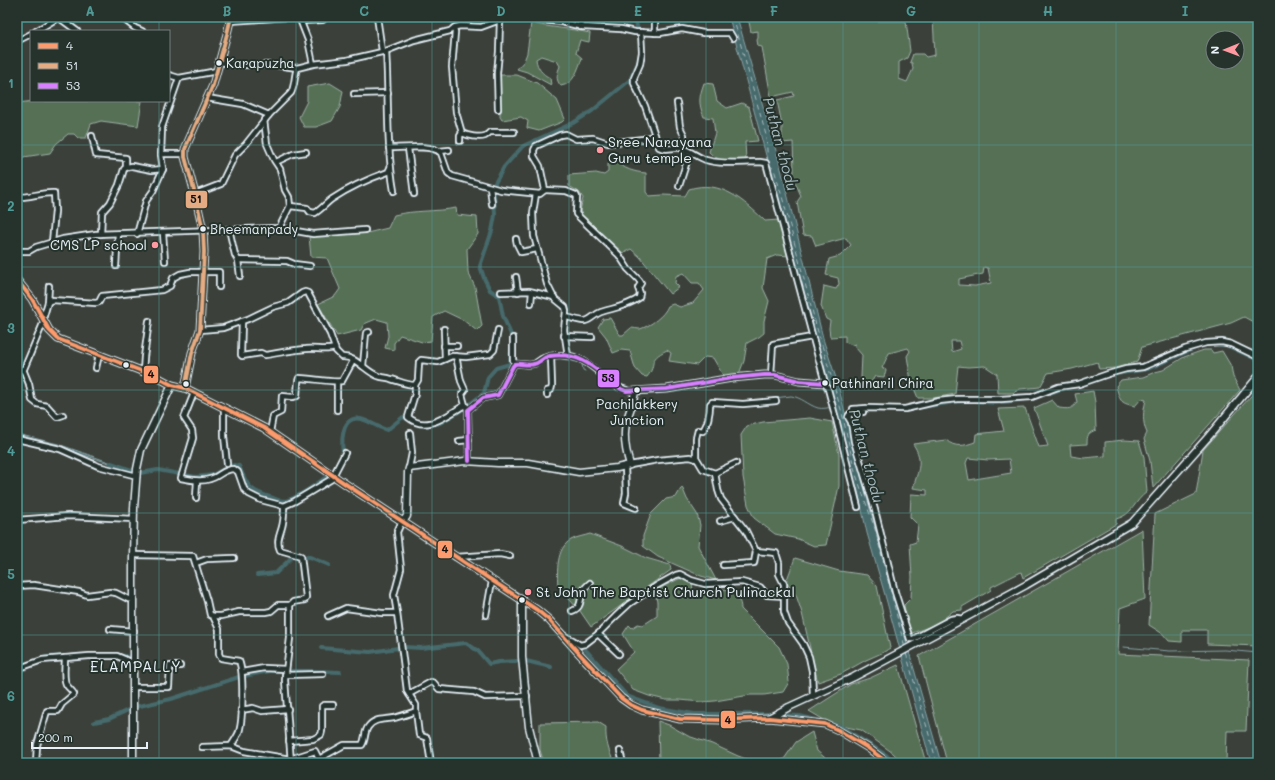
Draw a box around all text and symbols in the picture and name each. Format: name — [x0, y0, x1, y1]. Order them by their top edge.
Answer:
text: A — [85, 2, 95, 19]
text: B — [223, 2, 232, 19]
text: C — [359, 2, 369, 19]
text: D — [496, 2, 506, 19]
text: E — [634, 2, 642, 19]
text: F — [770, 2, 778, 19]
text: G — [906, 2, 916, 19]
text: H — [1043, 2, 1053, 19]
text: I — [1182, 2, 1189, 19]
legend — [30, 30, 170, 102]
north arrow — [1205, 30, 1245, 70]
text: 4 — [66, 37, 73, 53]
text: N — [1207, 46, 1222, 54]
place label: Karapuzha — [226, 54, 294, 71]
text: 51 — [66, 57, 78, 73]
marker: Karapuzha — [214, 58, 224, 68]
text: 1 — [8, 74, 14, 91]
text: 53 — [66, 77, 80, 93]
water label: Puthan thodu — [759, 95, 803, 193]
place label: Sree Narayana Guru temple — [608, 132, 712, 167]
marker: Sree Narayana Guru temple — [595, 145, 605, 155]
line badge: 51 — [185, 190, 208, 209]
text: 51 — [190, 191, 202, 206]
text: 2 — [7, 197, 15, 214]
place label: Bheemanpady — [210, 220, 299, 237]
marker: Bheemanpady — [198, 224, 208, 234]
place label: CMS LP school — [50, 235, 147, 254]
marker: CMS LP school — [150, 240, 160, 250]
text: 3 — [7, 319, 15, 336]
unlabelled marker — [121, 360, 131, 370]
line badge: 4 — [143, 365, 159, 384]
text: 4 — [148, 366, 155, 381]
line badge: 53 — [597, 369, 620, 388]
text: 53 — [601, 370, 615, 385]
place label: Pathinaril Chira — [832, 374, 934, 391]
marker: Pathinaril Chira — [820, 378, 830, 388]
unlabelled marker — [181, 379, 191, 389]
marker: Pachilakkery Junction — [632, 385, 642, 395]
place label: Pachilakkery Junction — [596, 395, 678, 428]
water label: Puthan thodu — [845, 407, 889, 505]
text: 4 — [7, 442, 15, 459]
line badge: 4 — [437, 540, 453, 559]
text: 4 — [442, 541, 449, 556]
text: 5 — [7, 565, 15, 582]
place label: St John The Baptist Church Pulinackal — [536, 582, 795, 601]
marker: St John The Baptist Church Pulinackal — [523, 587, 533, 597]
unlabelled marker — [517, 595, 527, 605]
district label: ELAMPALLY — [90, 656, 182, 676]
text: 6 — [7, 687, 15, 704]
line badge: 4 — [720, 710, 736, 729]
text: 4 — [725, 712, 732, 727]
scale bar — [32, 724, 147, 750]
text: 200 m — [38, 729, 73, 745]

